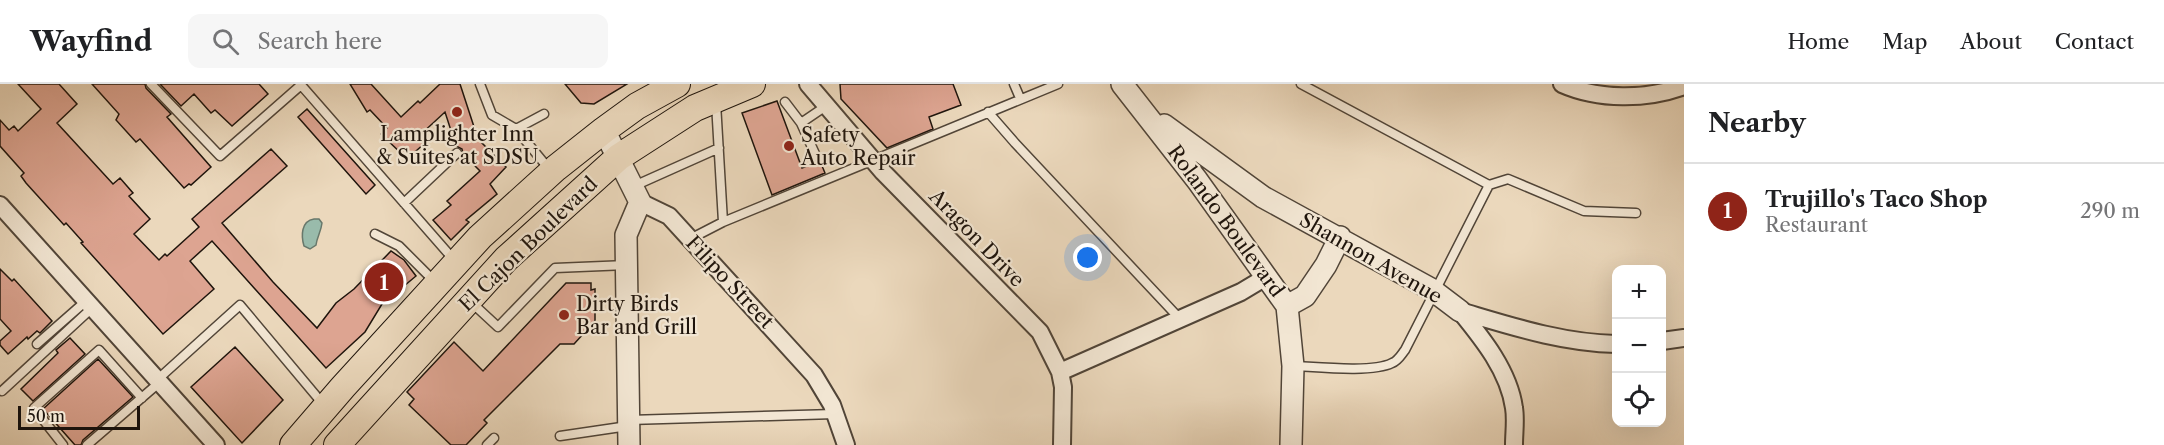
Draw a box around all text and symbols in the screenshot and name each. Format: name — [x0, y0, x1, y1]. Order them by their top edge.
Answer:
search box — [188, 14, 608, 68]
text: Wayfind — [30, 24, 152, 58]
icon: search — [209, 25, 242, 58]
text: Search here — [257, 28, 382, 55]
text: Home — [1788, 29, 1849, 54]
text: Map — [1882, 29, 1927, 54]
text: About — [1960, 29, 2022, 54]
text: Contact — [2055, 29, 2134, 54]
marker: Lamplighter Inn & Suites at SDSU — [450, 105, 464, 119]
text: Nearby — [1708, 107, 1806, 139]
place label: Lamplighter Inn & Suites at SDSU — [376, 122, 538, 169]
place label: Safety Auto Repair — [800, 123, 916, 170]
marker: Safety Auto Repair — [782, 139, 796, 153]
street label: Rolando Boulevard — [1163, 140, 1289, 302]
street label: El Cajon Boulevard — [454, 172, 602, 316]
street label: Aragon Drive — [924, 184, 1029, 292]
text: Trujillo's Taco Shop — [1765, 186, 1987, 213]
text: 1 — [1723, 199, 1732, 223]
text: 290 m — [2080, 199, 2140, 223]
street label: Shannon Avenue — [1296, 207, 1446, 309]
text: Restaurant — [1765, 213, 1868, 237]
street label: Filipo Street — [681, 231, 779, 333]
your location — [1073, 243, 1102, 272]
pin: 1 — [364, 260, 404, 304]
map controls — [1612, 265, 1666, 427]
button: + — [1612, 265, 1666, 319]
place label: Dirty Birds Bar and Grill — [576, 292, 697, 339]
marker: Dirty Birds Bar and Grill — [557, 308, 571, 322]
button: − — [1612, 319, 1666, 373]
button: locate — [1612, 373, 1666, 427]
scale bar — [18, 403, 140, 430]
text: 50 m — [27, 406, 65, 426]

